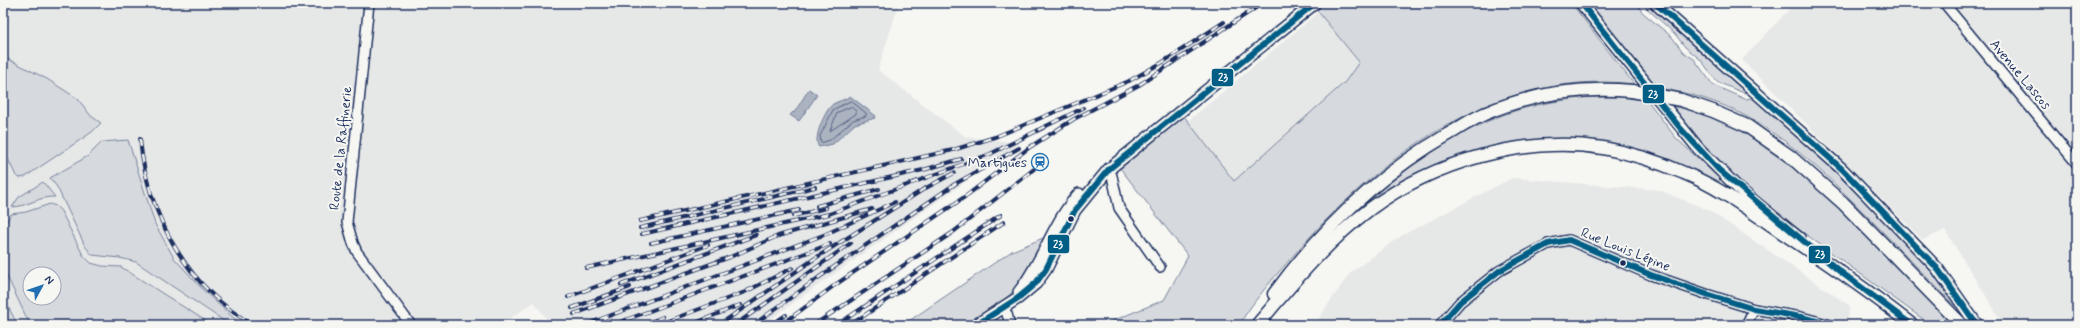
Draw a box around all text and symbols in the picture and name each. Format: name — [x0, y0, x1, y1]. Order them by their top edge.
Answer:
street label: Avenue Lascos — [1986, 36, 2055, 114]
line badge: 23 — [1211, 68, 1234, 87]
text: 23 — [1218, 71, 1228, 85]
line badge: 23 — [1642, 84, 1665, 104]
street label: Route de la Raffinerie — [326, 85, 356, 211]
text: 23 — [1648, 88, 1658, 102]
station icon: Martigues — [1030, 152, 1050, 172]
place label: Martigues — [968, 154, 1027, 172]
unlabelled marker — [1066, 214, 1076, 224]
street label: Rue Louis Lépine — [1578, 224, 1673, 276]
line badge: 23 — [1047, 234, 1070, 254]
text: 23 — [1053, 238, 1063, 252]
line badge: 23 — [1808, 245, 1831, 264]
text: 23 — [1815, 248, 1825, 262]
unlabelled marker — [1618, 258, 1628, 268]
north arrow — [22, 266, 62, 306]
text: N — [41, 273, 57, 288]

